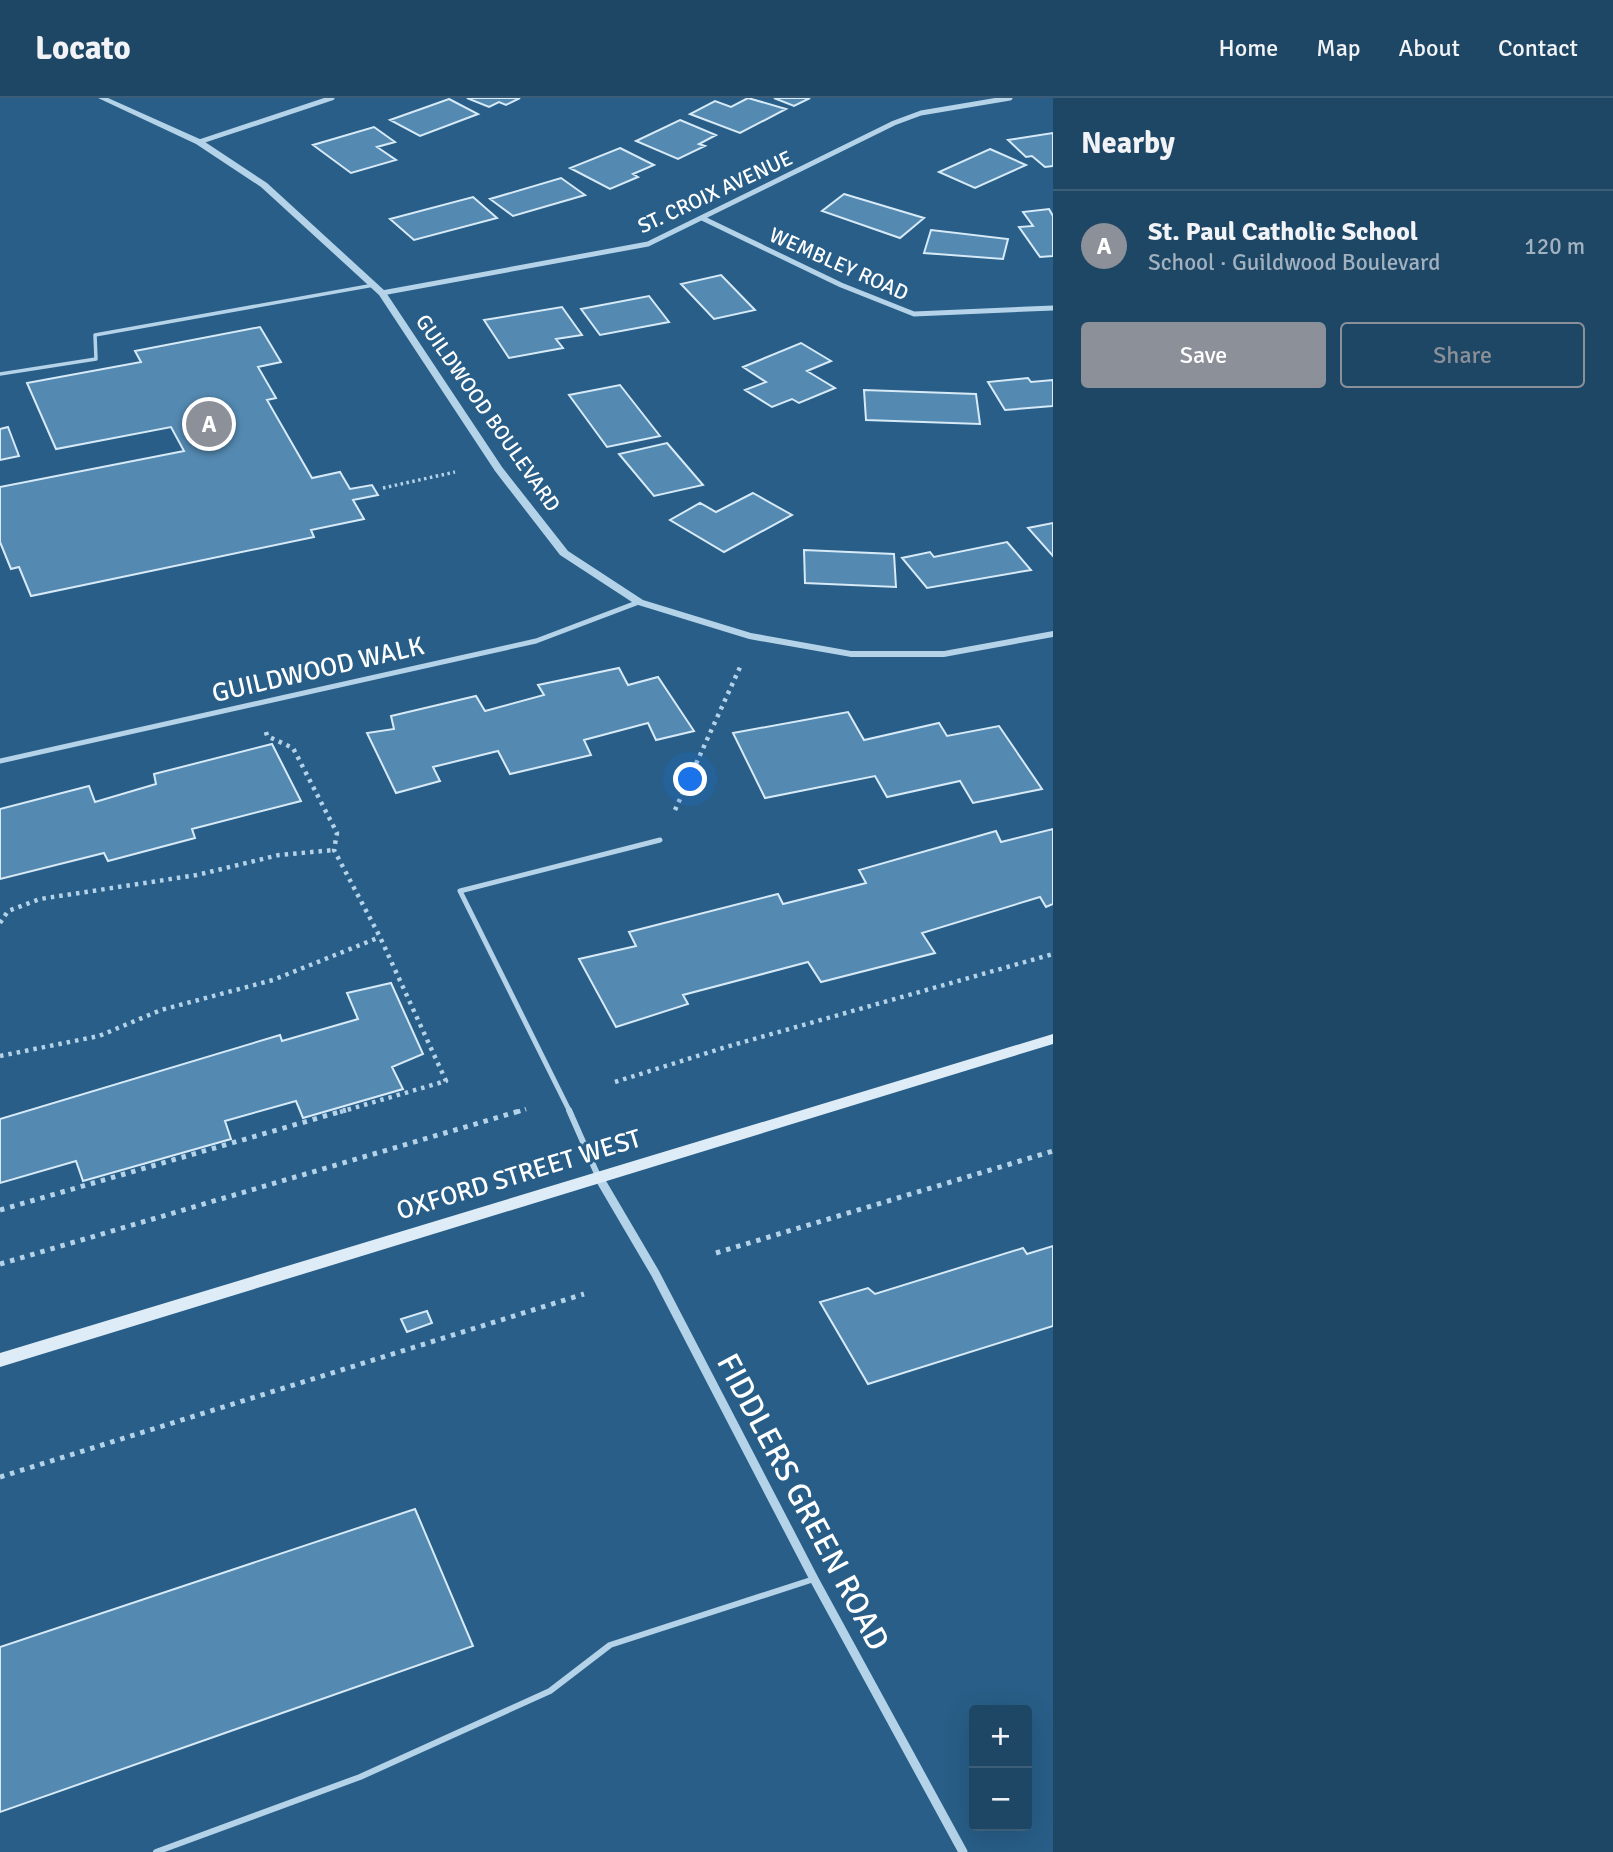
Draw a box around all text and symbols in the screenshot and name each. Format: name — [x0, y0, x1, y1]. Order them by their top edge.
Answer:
text: Locato — [35, 28, 131, 69]
text: Home — [1218, 33, 1278, 63]
text: Map — [1316, 33, 1361, 63]
text: About — [1399, 33, 1460, 63]
text: Contact — [1498, 33, 1578, 63]
text: Nearby — [1081, 125, 1175, 162]
street label: ST. CROIX AVENUE — [634, 145, 796, 239]
text: St. Paul Catholic School — [1148, 216, 1418, 248]
street label: WEMBLEY ROAD — [765, 222, 913, 306]
text: A — [1097, 232, 1111, 261]
text: 120 m — [1524, 232, 1585, 261]
text: School · Guildwood Boulevard — [1148, 248, 1440, 277]
street label: GUILDWOOD BOULEVARD — [410, 309, 566, 517]
button: Save — [1081, 322, 1326, 388]
button: Share — [1340, 322, 1585, 388]
pin: A — [186, 398, 232, 450]
street label: GUILDWOOD WALK — [209, 630, 428, 710]
your location — [673, 762, 707, 796]
street label: OXFORD STREET WEST — [393, 1123, 645, 1227]
street label: FIDDLERS GREEN ROAD — [708, 1347, 898, 1657]
map controls — [969, 1705, 1032, 1831]
button: + — [969, 1705, 1032, 1768]
button: − — [969, 1768, 1032, 1831]

